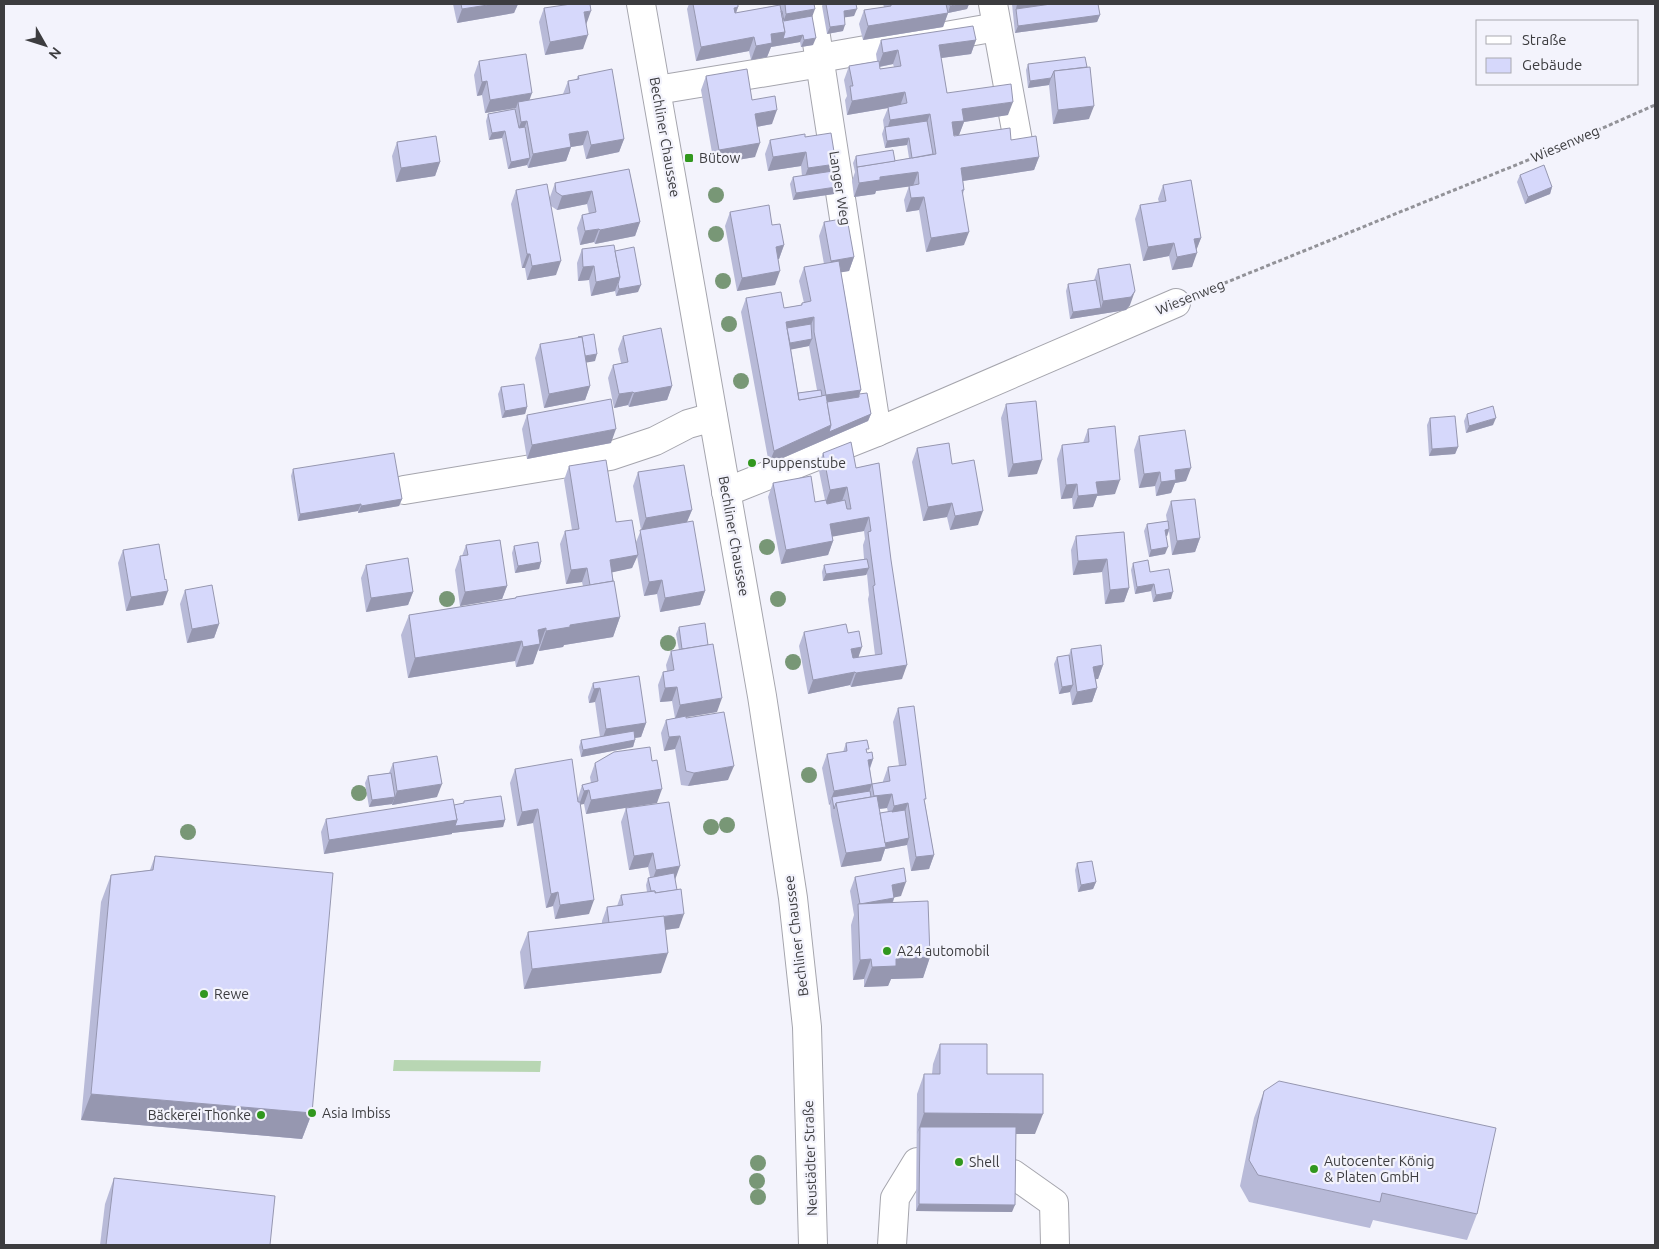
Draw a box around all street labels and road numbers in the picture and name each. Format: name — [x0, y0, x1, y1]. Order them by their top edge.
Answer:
street label: Bechliner Chaussee — [647, 76, 683, 198]
street label: Wiesenweg — [1528, 122, 1602, 166]
street label: Langer Weg — [826, 150, 854, 226]
street label: Wiesenweg — [1153, 276, 1227, 318]
street label: Bechliner Chaussee — [716, 475, 752, 597]
street label: Bechliner Chaussee — [781, 875, 811, 997]
street label: Neustädter Straße — [800, 1100, 820, 1216]

